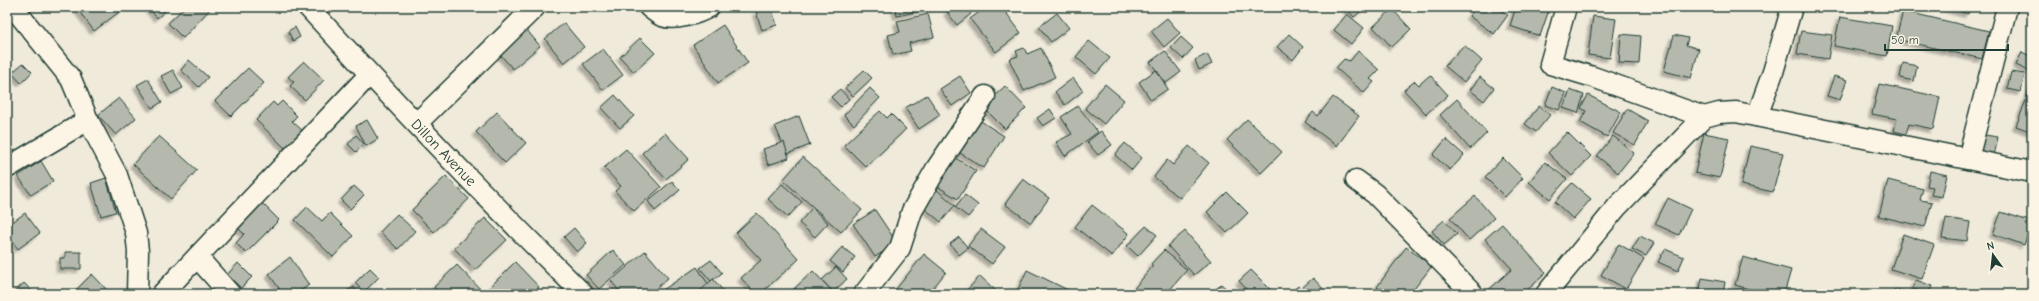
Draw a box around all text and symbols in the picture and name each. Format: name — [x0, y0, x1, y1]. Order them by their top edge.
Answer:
scale bar — [1885, 26, 2008, 52]
text: 50 m — [1891, 33, 1919, 47]
street label: Dillon Avenue — [407, 115, 481, 190]
north arrow — [1973, 235, 2013, 275]
text: N — [1985, 239, 1996, 253]

